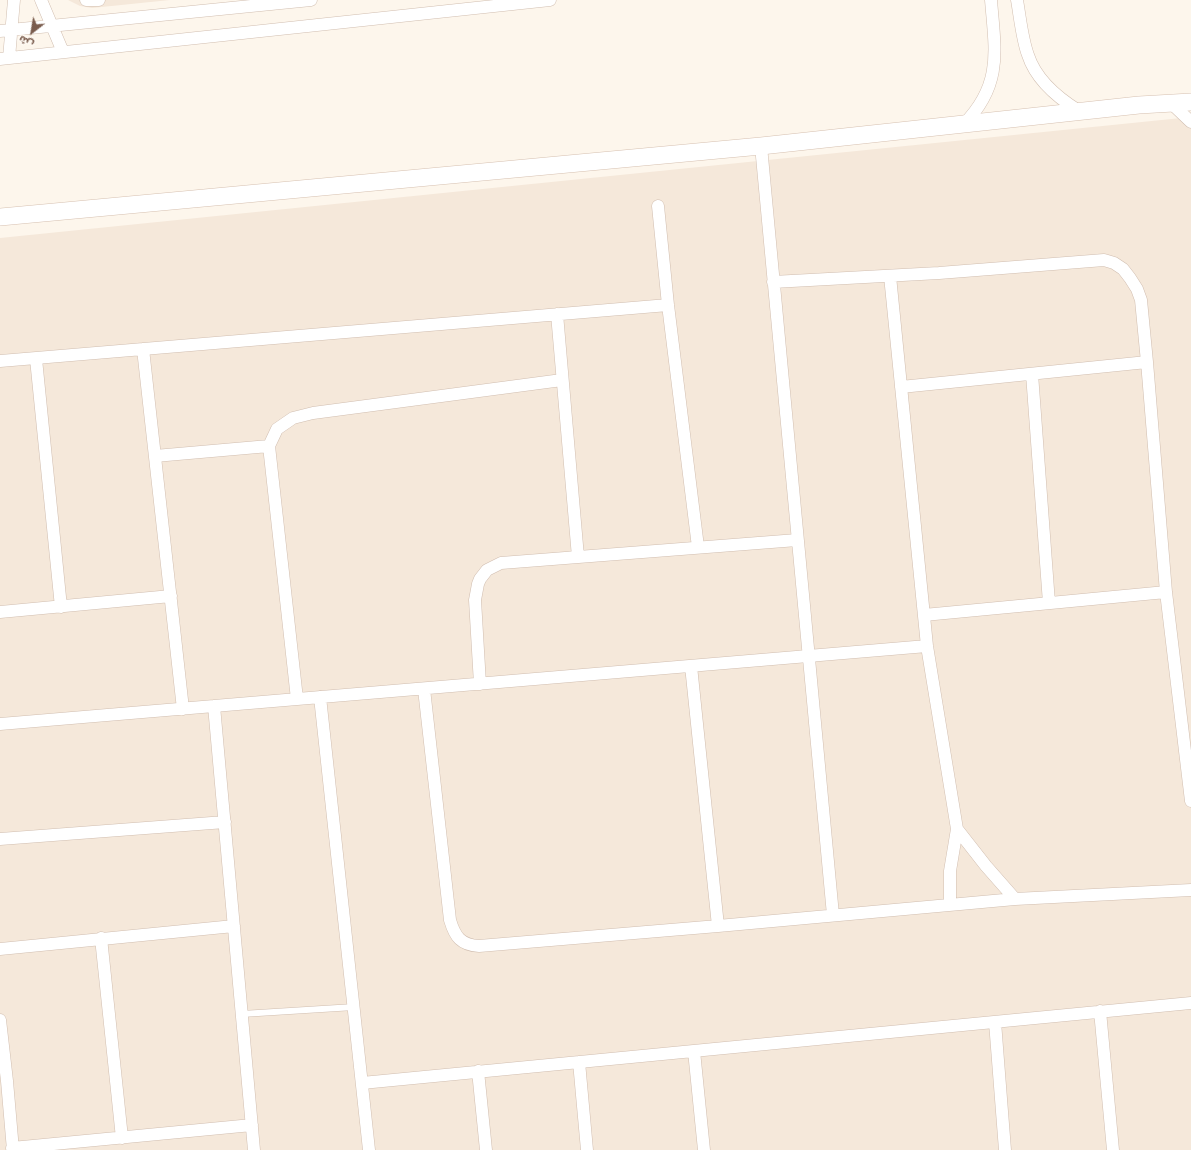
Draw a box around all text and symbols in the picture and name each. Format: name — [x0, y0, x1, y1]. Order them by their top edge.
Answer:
north arrow — [12, 12, 52, 52]
text: ش — [16, 33, 35, 51]

